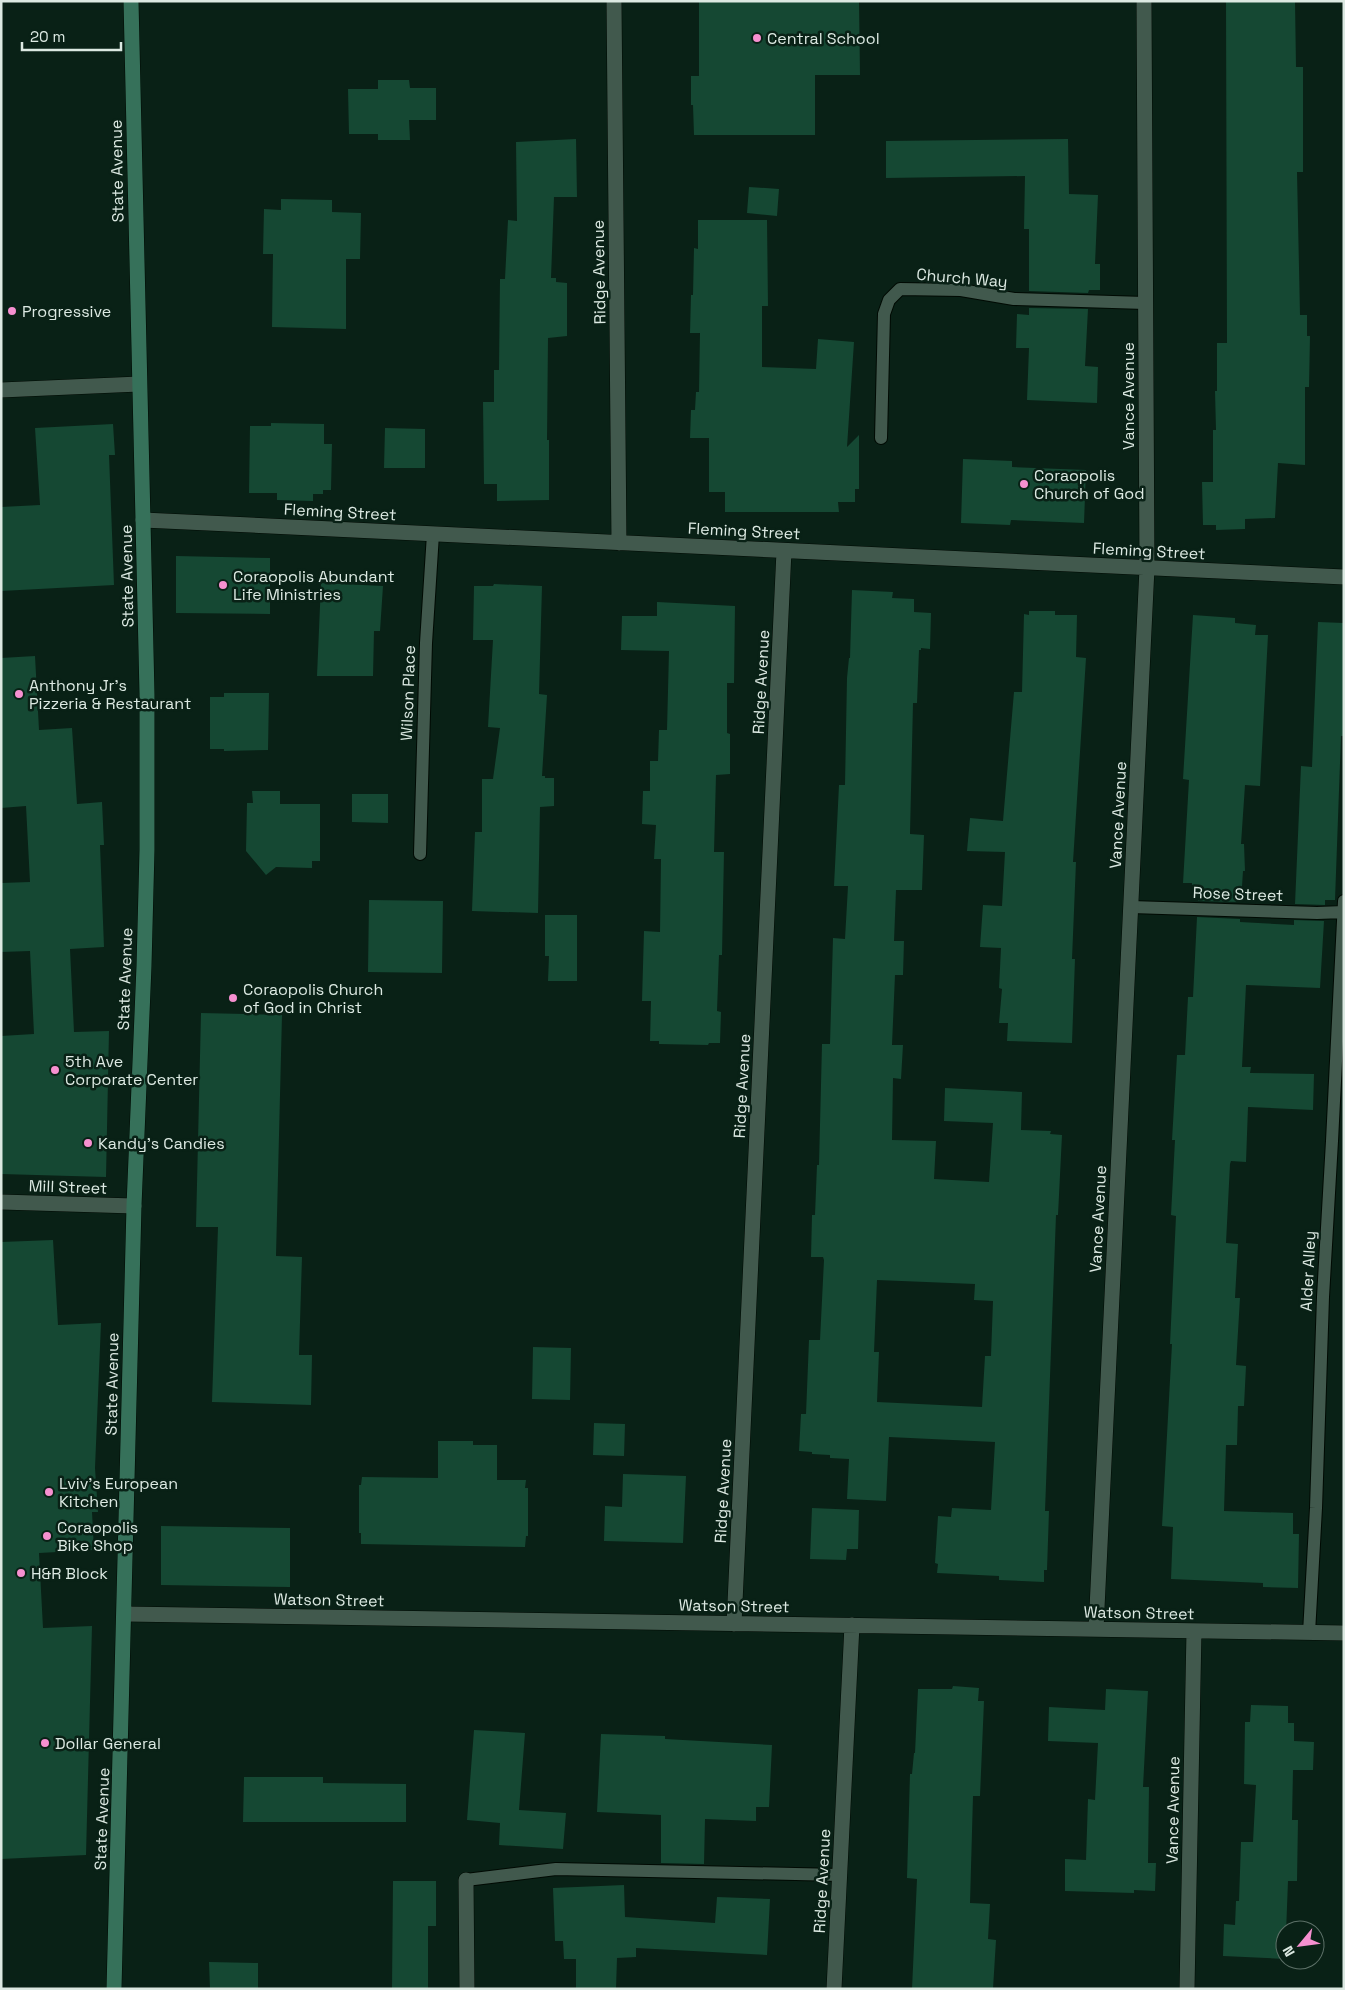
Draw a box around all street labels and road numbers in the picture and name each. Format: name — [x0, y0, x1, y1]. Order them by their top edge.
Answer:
street label: State Avenue — [106, 119, 128, 223]
street label: Ridge Avenue — [588, 220, 610, 324]
street label: Church Way — [916, 264, 1008, 292]
street label: Vance Avenue — [1118, 342, 1139, 450]
street label: Fleming Street — [283, 499, 397, 525]
street label: Fleming Street — [687, 518, 801, 544]
street label: State Avenue — [116, 524, 138, 628]
street label: Fleming Street — [1092, 538, 1206, 564]
street label: Ridge Avenue — [748, 629, 774, 735]
street label: Wilson Place — [396, 645, 420, 741]
street label: Vance Avenue — [1105, 761, 1131, 869]
street label: Rose Street — [1192, 882, 1284, 906]
street label: State Avenue — [113, 927, 137, 1031]
street label: Ridge Avenue — [729, 1033, 755, 1139]
street label: Vance Avenue — [1085, 1165, 1111, 1273]
street label: Mill Street — [28, 1175, 108, 1199]
street label: Alder Alley — [1295, 1230, 1321, 1312]
street label: State Avenue — [101, 1332, 123, 1436]
street label: Ridge Avenue — [710, 1438, 736, 1544]
street label: Watson Street — [273, 1589, 385, 1611]
street label: Watson Street — [678, 1595, 790, 1617]
street label: Watson Street — [1083, 1602, 1195, 1624]
street label: Vance Avenue — [1162, 1756, 1184, 1864]
street label: State Avenue — [90, 1767, 114, 1871]
street label: Ridge Avenue — [809, 1828, 835, 1934]

